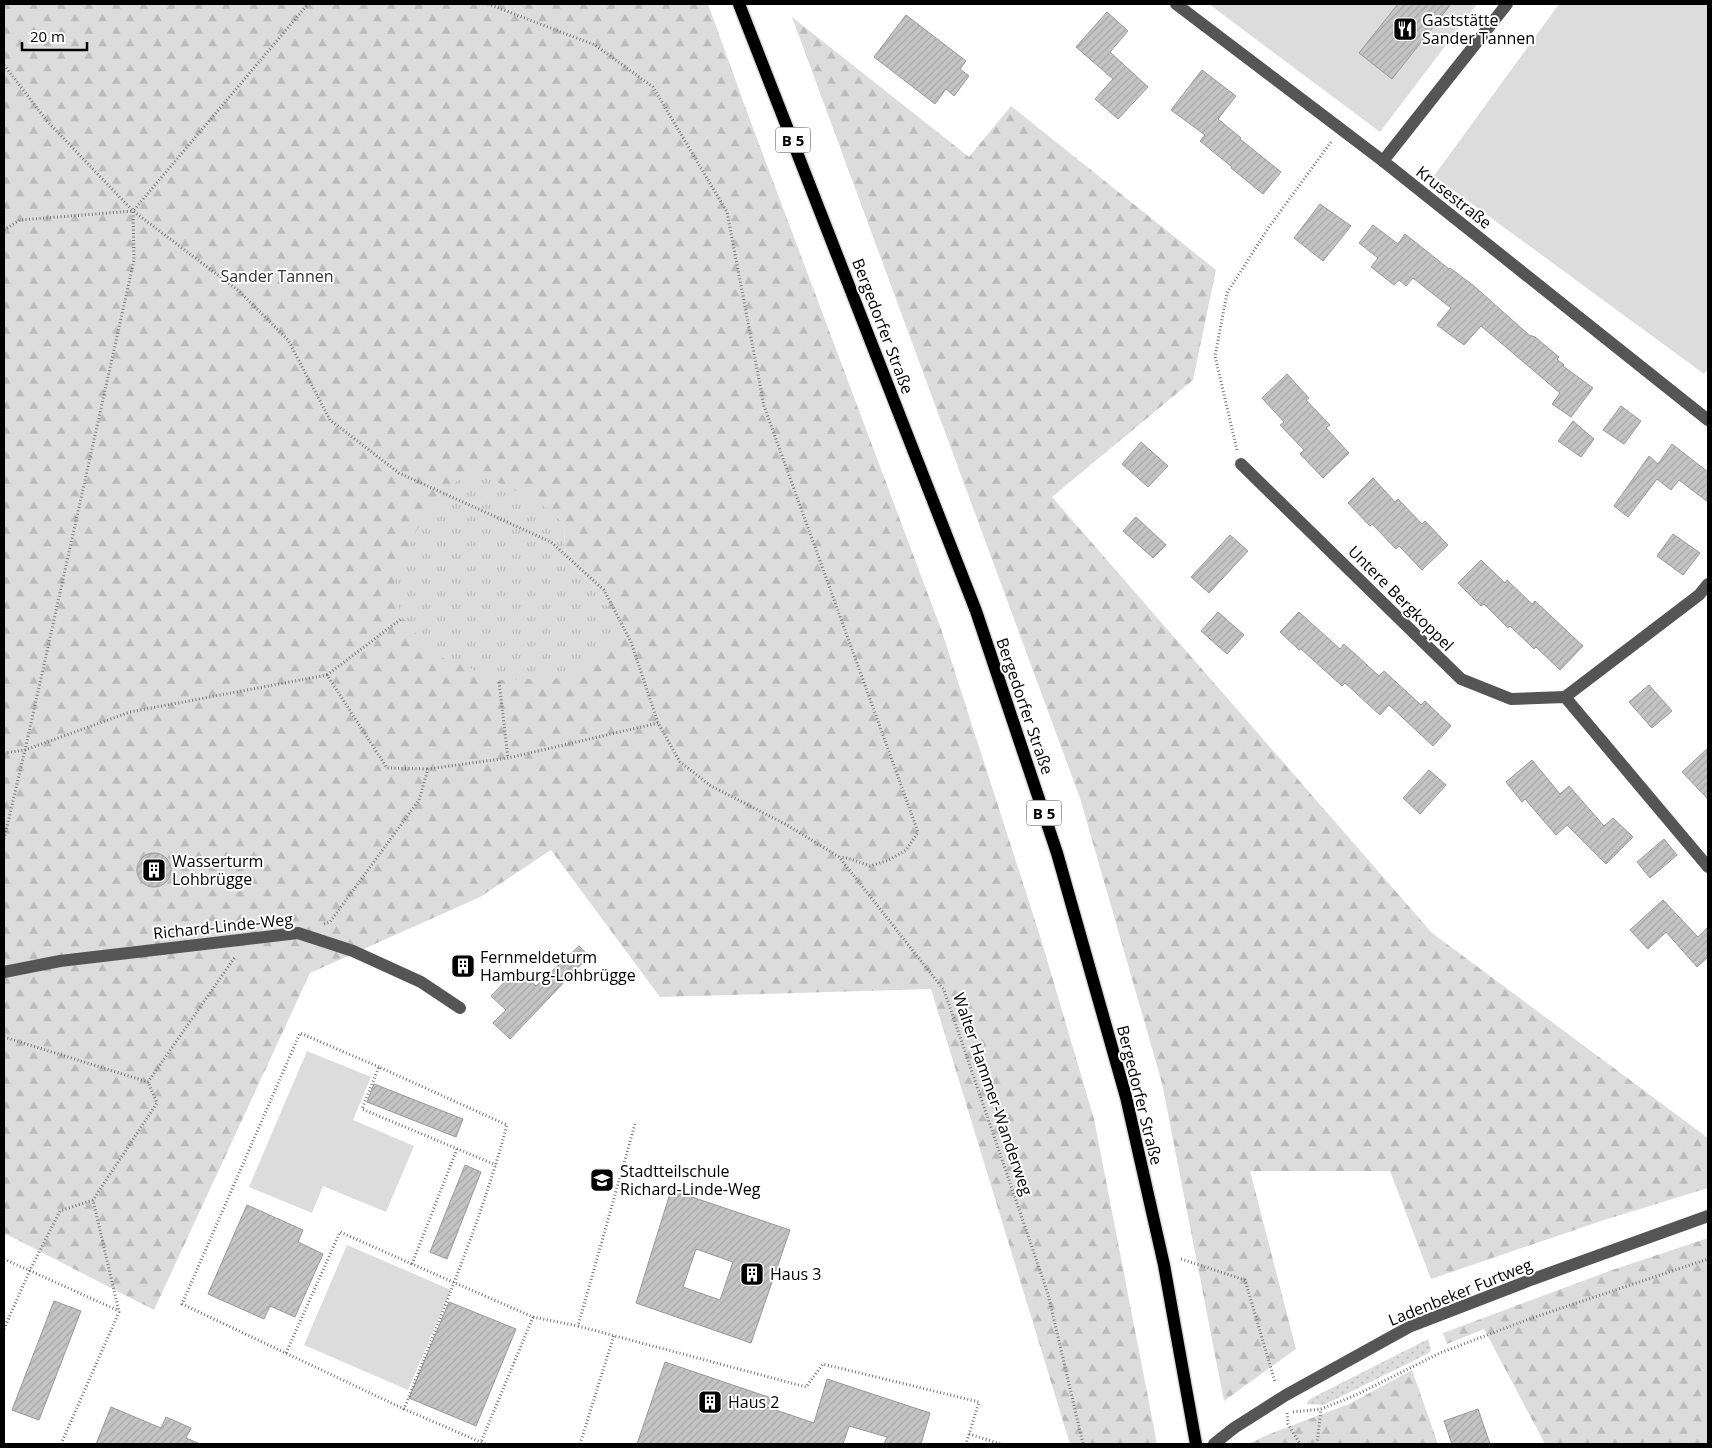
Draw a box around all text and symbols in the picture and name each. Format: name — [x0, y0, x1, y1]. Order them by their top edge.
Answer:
place label: Gaststätte Sander Tannen — [1422, 9, 1535, 49]
restaurant icon: Gaststätte Sander Tannen — [1392, 16, 1418, 42]
scale bar — [22, 20, 88, 52]
text: 20 m — [30, 26, 65, 46]
road number: B 5 — [776, 128, 810, 152]
street label: Krusestraße — [1412, 160, 1496, 234]
street label: Bergedorfer Straße — [847, 255, 919, 397]
park label: Sander Tannen — [220, 265, 334, 287]
street label: Untere Bergkoppel — [1343, 540, 1459, 656]
street label: Bergedorfer Straße — [991, 635, 1059, 777]
road number: B 5 — [1026, 800, 1062, 826]
place label: Wasserturm Lohbrügge — [172, 850, 263, 890]
building icon: Wasserturm Lohbrügge — [141, 857, 167, 883]
street label: Richard-Linde-Weg — [152, 908, 294, 944]
place label: Fernmeldeturm Hamburg-Lohbrügge — [480, 946, 636, 986]
building icon: Fernmeldeturm Hamburg-Lohbrügge — [450, 953, 476, 979]
street label: Walter Hammer-Wanderweg — [948, 990, 1038, 1199]
street label: Bergedorfer Straße — [1112, 1023, 1168, 1167]
place label: Stadtteilschule Richard-Linde-Weg — [620, 1160, 761, 1200]
school or university icon: Stadtteilschule Richard-Linde-Weg — [589, 1167, 615, 1193]
street label: Ladenbeker Furtweg — [1385, 1253, 1535, 1331]
building icon: Haus 3 — [739, 1261, 765, 1287]
place label: Haus 3 — [770, 1263, 821, 1285]
building icon: Haus 2 — [697, 1389, 723, 1415]
place label: Haus 2 — [728, 1391, 779, 1413]

